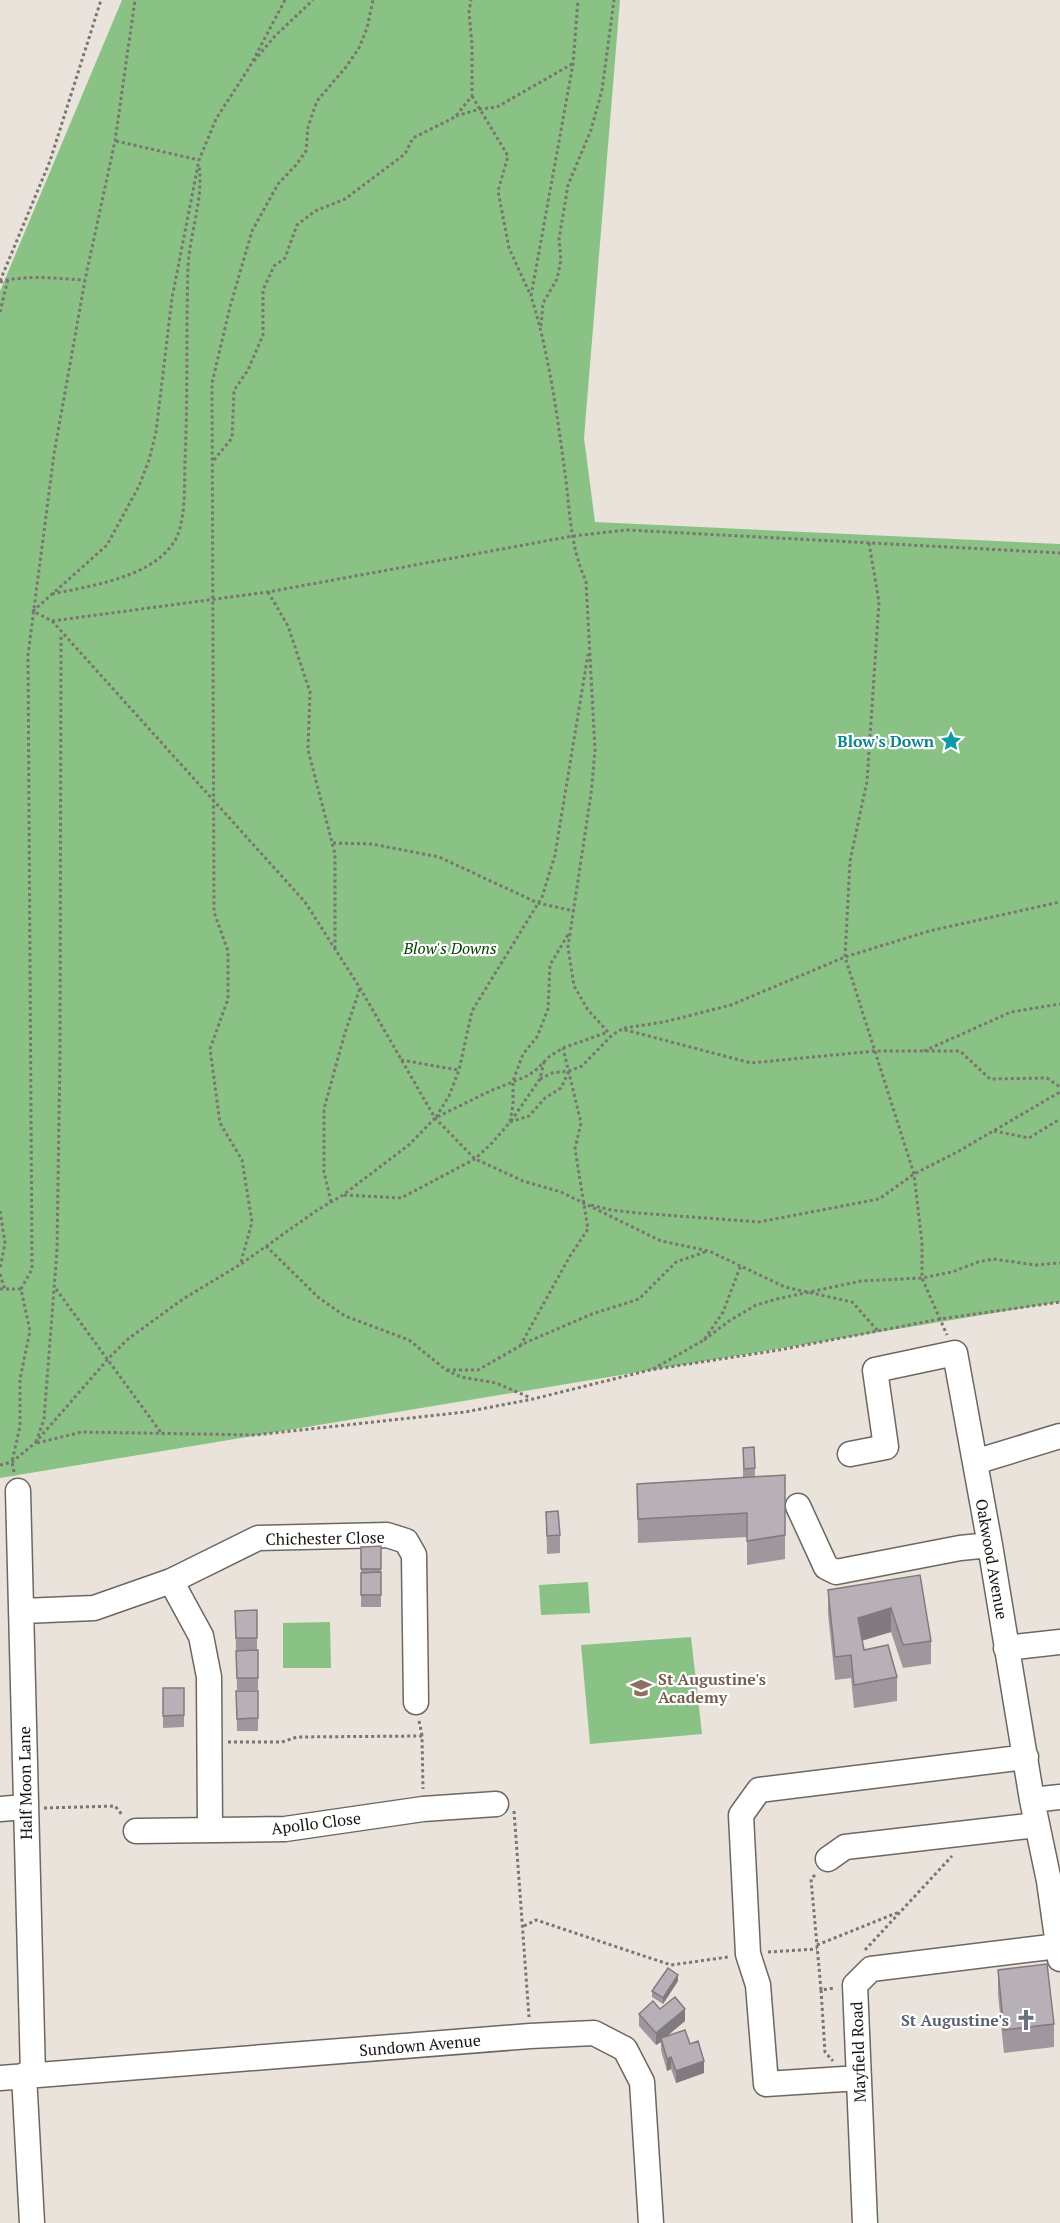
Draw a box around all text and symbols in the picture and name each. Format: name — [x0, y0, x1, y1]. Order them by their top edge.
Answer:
place icon: Blow's Down — [939, 729, 963, 753]
place label: Blow's Down — [837, 730, 935, 752]
park label: Blow's Downs — [402, 937, 497, 959]
street label: Oakwood Avenue — [971, 1497, 1013, 1621]
street label: Chichester Close — [265, 1526, 385, 1550]
place label: St Augustine's Academy — [658, 1668, 766, 1708]
school or university icon: St Augustine's Academy — [629, 1676, 653, 1700]
street label: Half Moon Lane — [13, 1726, 37, 1840]
street label: Apollo Close — [270, 1807, 362, 1839]
street label: Mayfield Road — [845, 2001, 871, 2103]
church icon: St Augustine's — [1014, 2008, 1038, 2032]
place label: St Augustine's — [901, 2009, 1009, 2031]
street label: Sundown Avenue — [358, 2029, 482, 2061]

